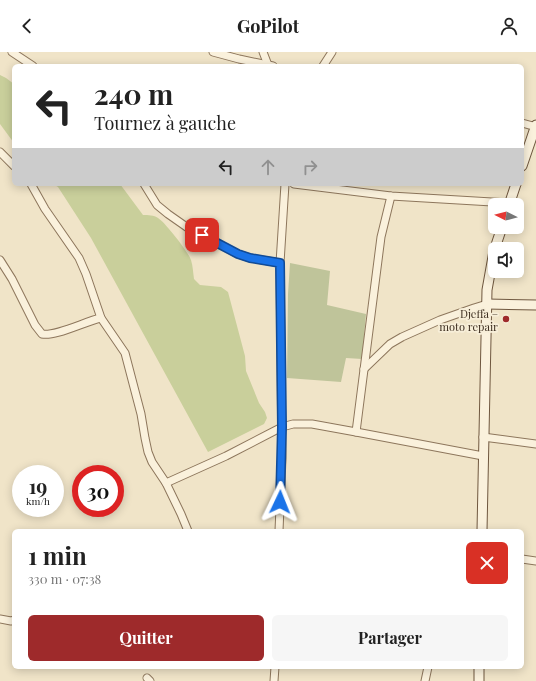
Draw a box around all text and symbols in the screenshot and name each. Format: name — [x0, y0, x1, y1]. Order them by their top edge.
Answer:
text: GoPilot — [237, 14, 299, 38]
icon: back — [16, 15, 38, 37]
icon: person — [498, 15, 520, 37]
text: 240 m — [94, 75, 173, 112]
icon: left — [28, 80, 80, 132]
text: Tournez à gauche — [94, 111, 236, 135]
icon: left — [215, 156, 237, 178]
icon: ahead — [257, 156, 279, 178]
icon: right — [299, 156, 321, 178]
north arrow — [488, 198, 524, 234]
map controls — [488, 198, 524, 278]
pin — [185, 218, 219, 252]
icon: arrive — [191, 224, 213, 246]
button: sound — [488, 242, 524, 278]
place label: Djeffa – moto repair — [439, 306, 498, 334]
marker: Djeffa – moto repair — [501, 314, 511, 324]
speed limit sign: 30 — [72, 465, 124, 517]
text: 19 — [29, 472, 47, 499]
position arrow — [259, 481, 301, 523]
text: km/h — [26, 494, 50, 508]
text: 1 min — [28, 539, 87, 571]
button: close — [466, 542, 508, 584]
text: 330 m · 07:38 — [28, 570, 101, 587]
button: Quitter — [28, 615, 264, 661]
button: Partager — [272, 615, 508, 661]

